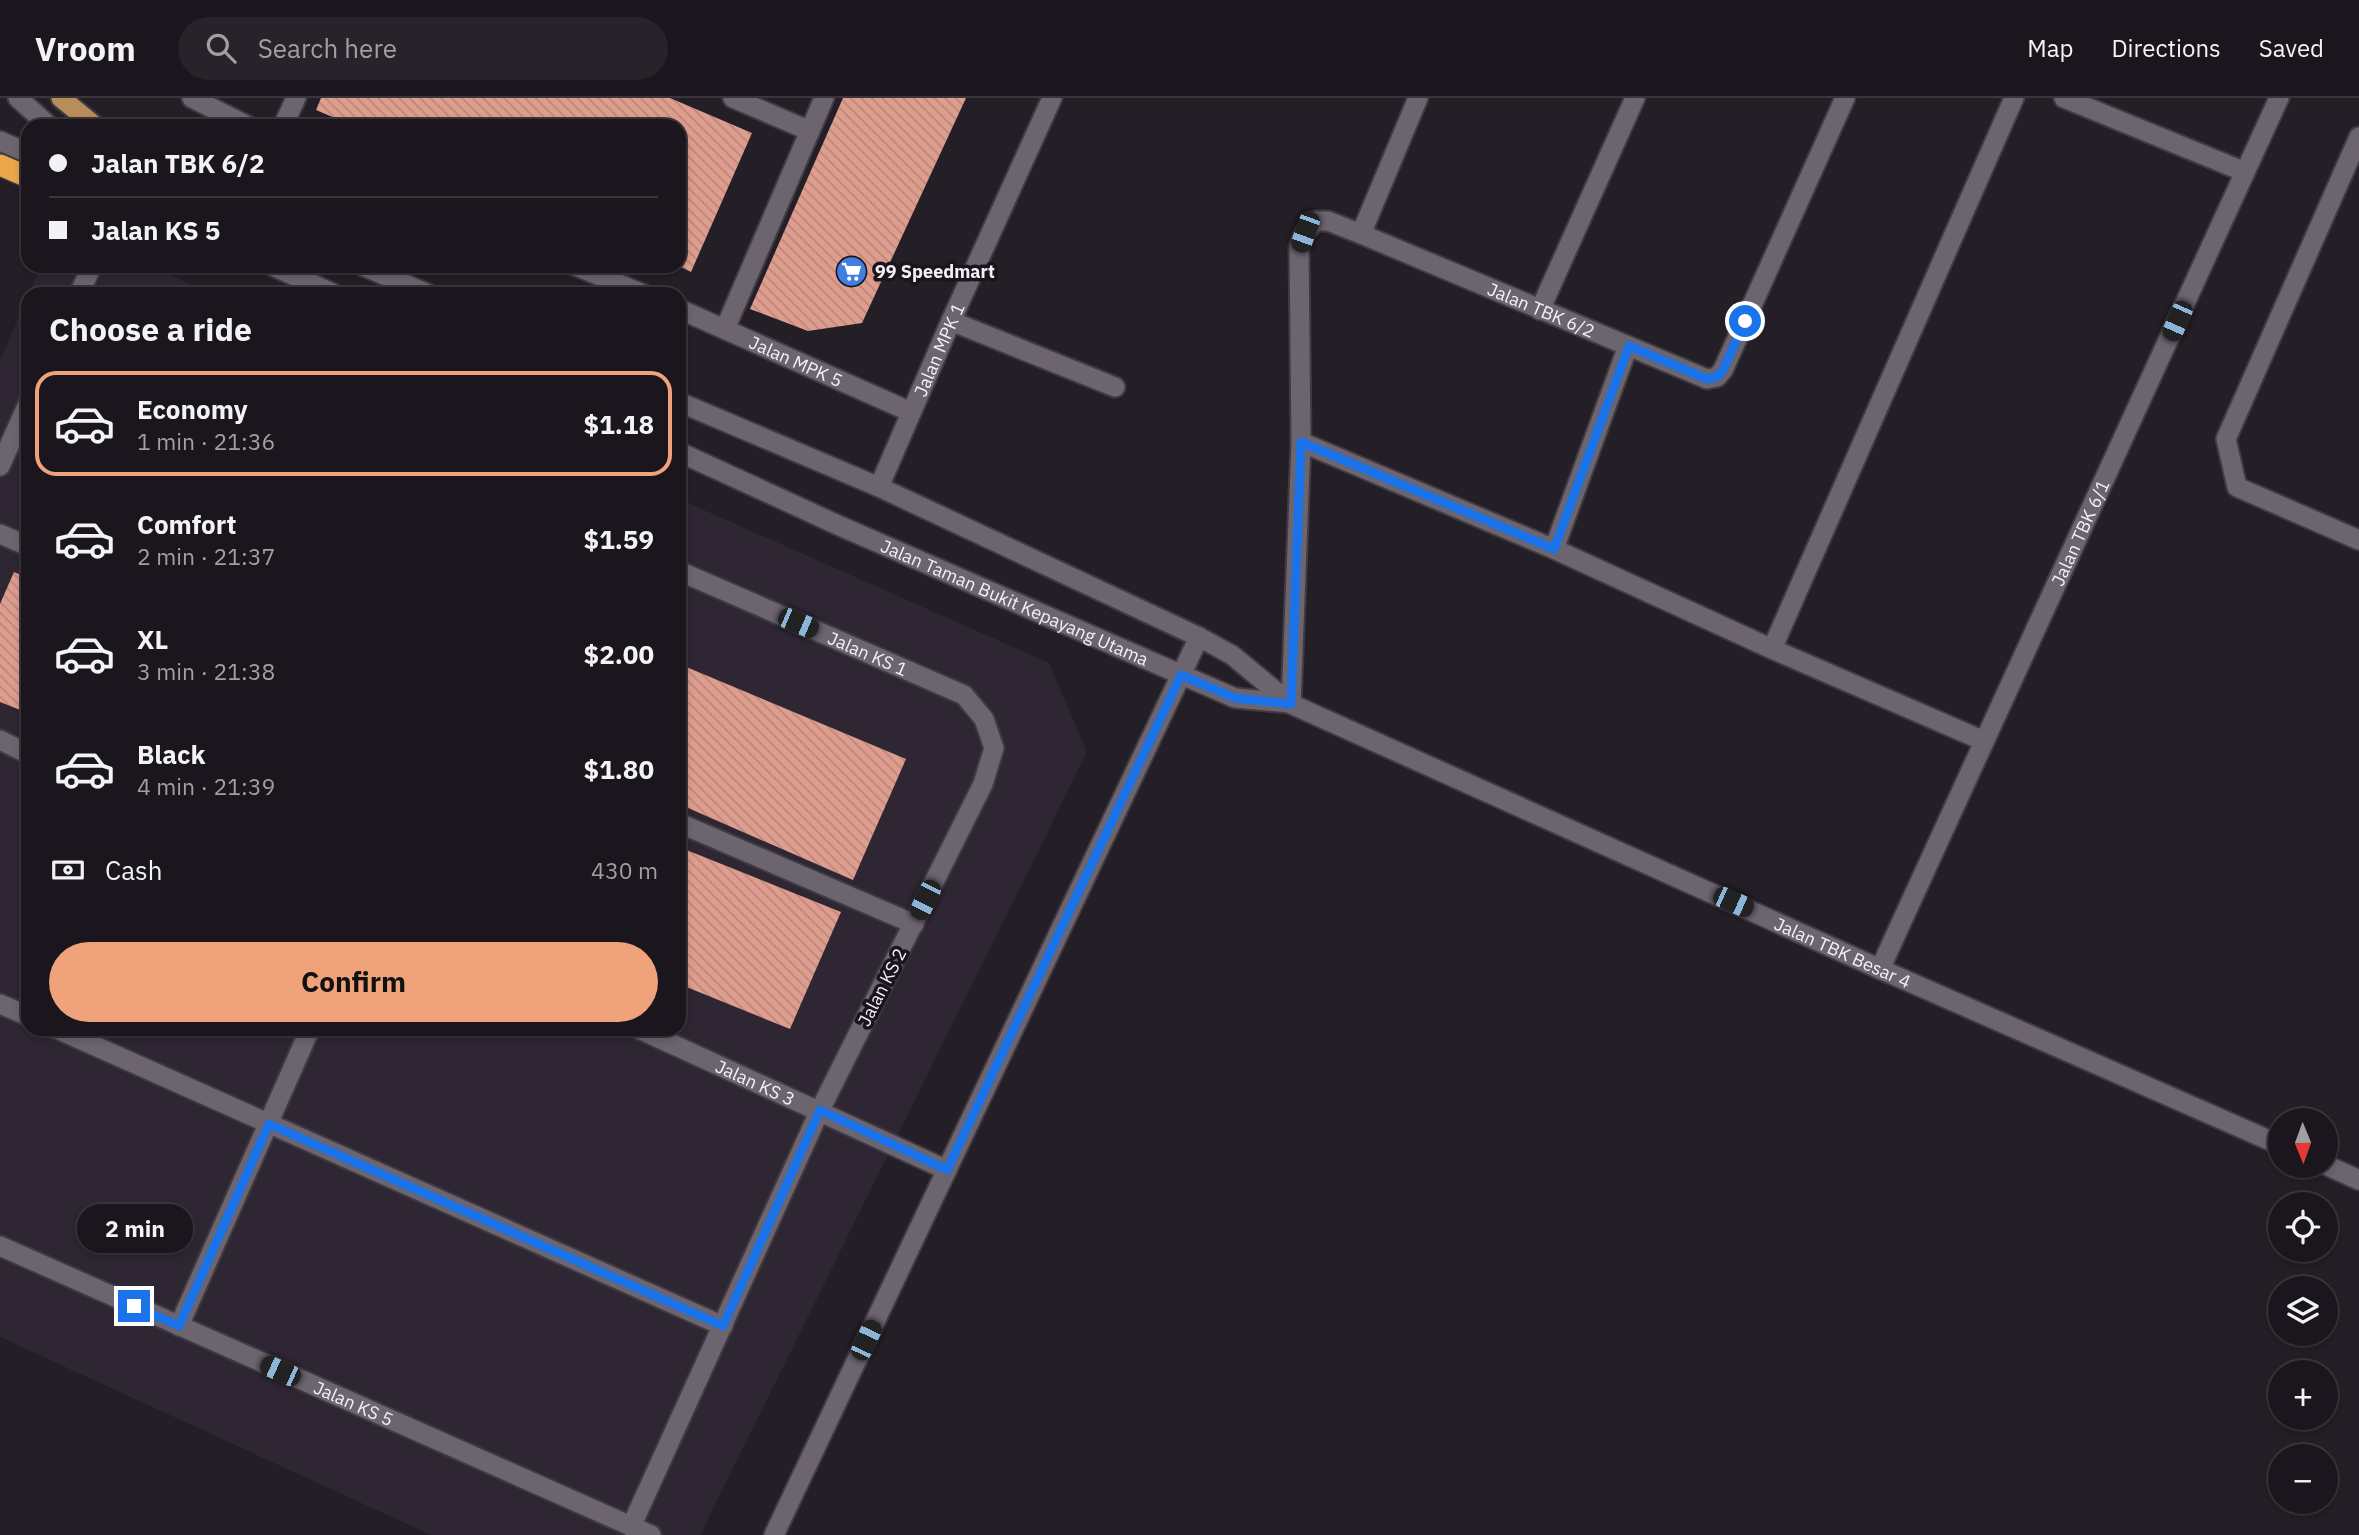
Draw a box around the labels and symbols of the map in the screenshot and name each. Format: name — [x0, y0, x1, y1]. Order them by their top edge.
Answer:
car — [1288, 209, 1323, 255]
supermarket icon: 99 Speedmart — [835, 254, 869, 288]
place label: 99 Speedmart — [875, 260, 995, 283]
street label: Jalan TBK 6/2 — [1484, 277, 1598, 342]
car — [2159, 298, 2196, 344]
street label: Jalan MPK 1 — [908, 299, 969, 400]
route start — [1729, 305, 1761, 337]
street label: Jalan MPK 5 — [746, 330, 846, 392]
street label: Jalan TBK 6/1 — [2046, 476, 2114, 589]
street label: Jalan Taman Bukit Kepayang Utama — [878, 534, 1153, 671]
car — [775, 605, 822, 641]
street label: Jalan KS 1 — [824, 626, 911, 681]
car — [907, 877, 944, 923]
car — [1710, 884, 1757, 920]
street label: Jalan TBK Besar 4 — [1771, 912, 1915, 993]
street label: Jalan KS 2 — [853, 944, 911, 1030]
street label: Jalan KS 3 — [712, 1054, 799, 1110]
north arrow — [2268, 1108, 2338, 1178]
callout: 2 min — [76, 1204, 192, 1254]
route end — [118, 1290, 150, 1322]
car — [848, 1317, 885, 1363]
car — [257, 1353, 304, 1389]
street label: Jalan KS 5 — [310, 1375, 397, 1431]

